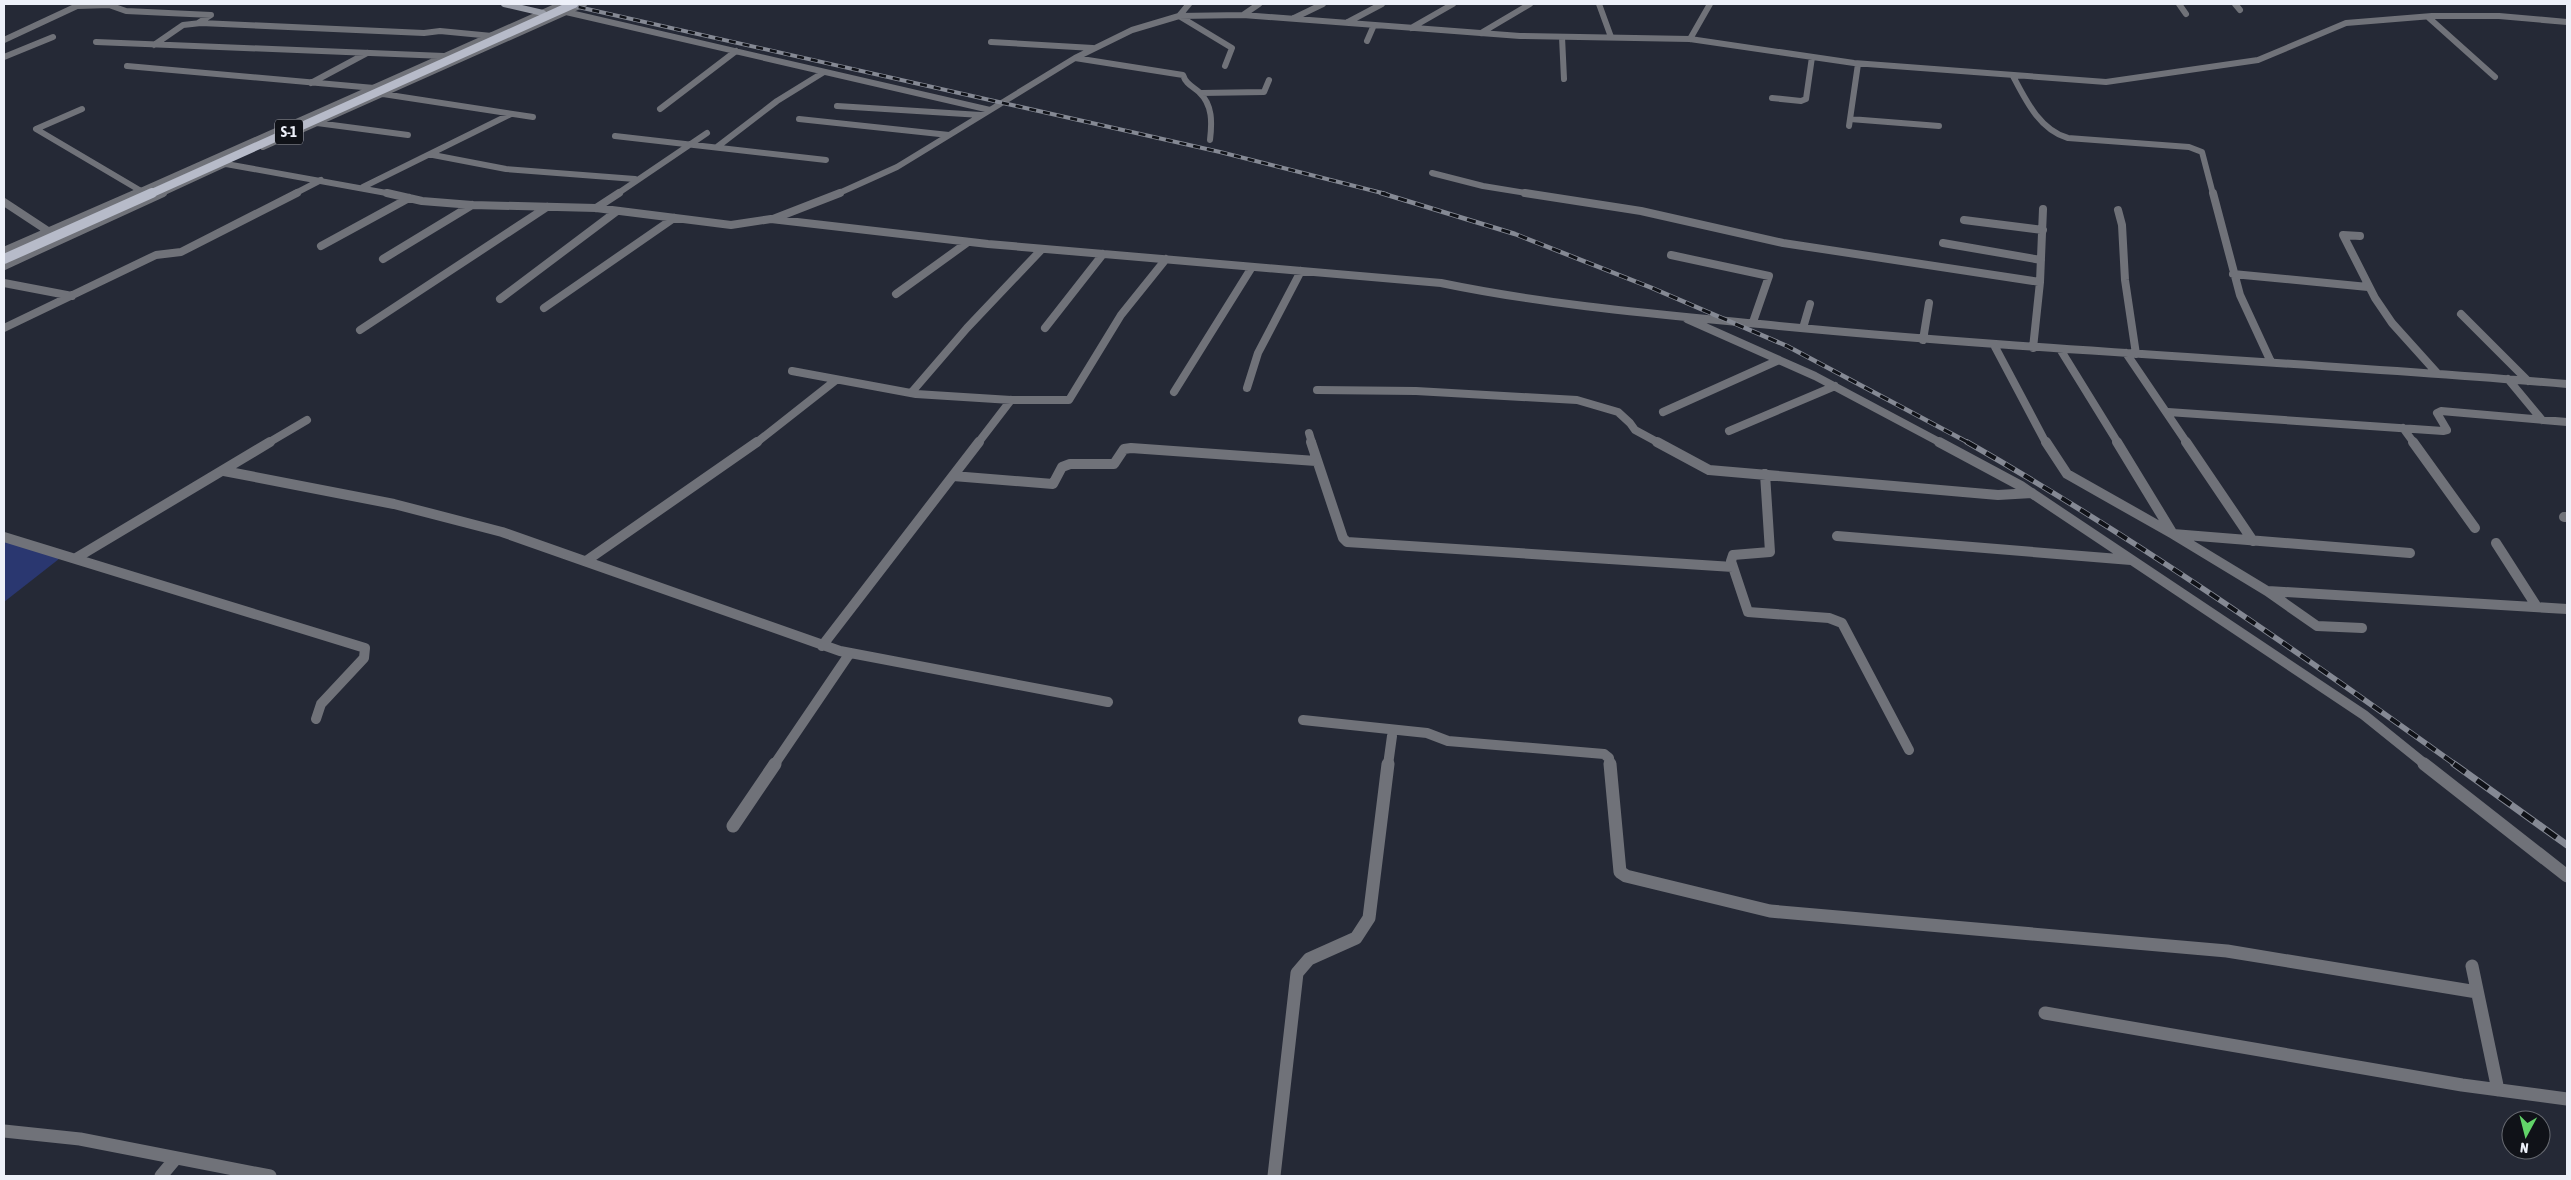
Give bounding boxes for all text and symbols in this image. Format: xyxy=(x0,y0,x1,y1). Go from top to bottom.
road number: S-1 xyxy=(275,120,303,144)
north arrow xyxy=(2501,1110,2551,1160)
text: N xyxy=(2519,1139,2529,1156)

